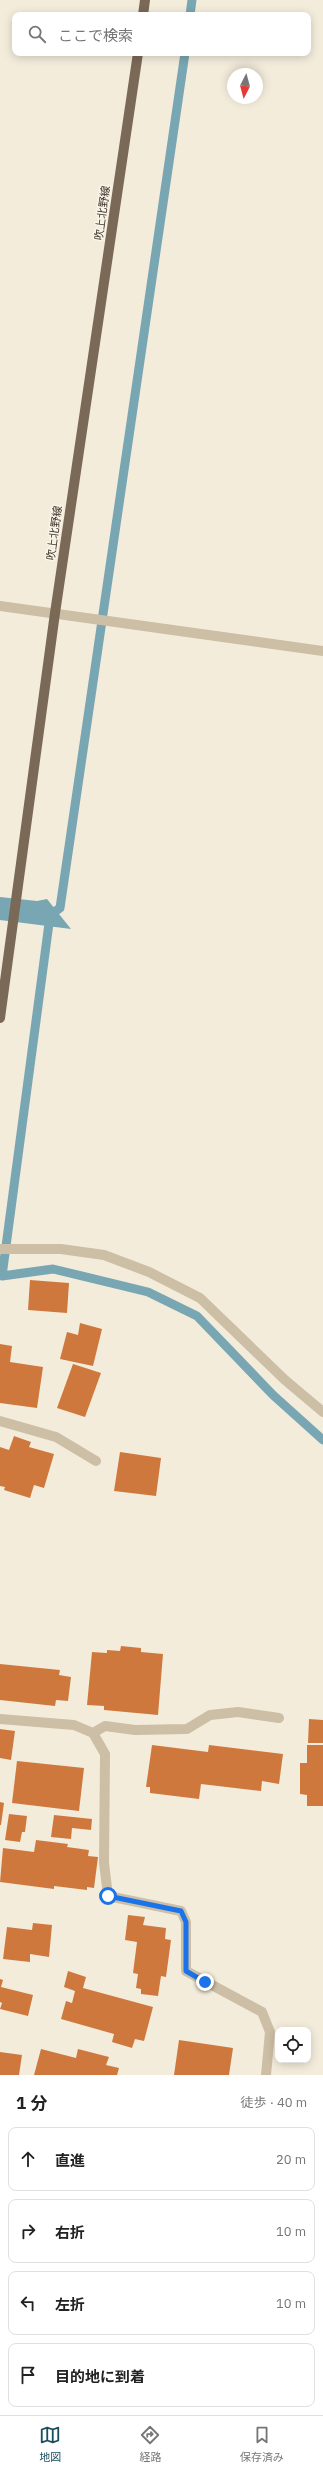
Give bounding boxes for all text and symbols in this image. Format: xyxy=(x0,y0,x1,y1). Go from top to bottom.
search box xyxy=(12,12,311,56)
icon: search xyxy=(26,23,48,45)
text: ここで検索 xyxy=(58,26,133,45)
north arrow xyxy=(227,68,263,104)
street label: 吹上北野線 xyxy=(91,185,113,241)
street label: 吹上北野線 xyxy=(43,505,65,561)
route start xyxy=(99,1887,117,1905)
route end xyxy=(196,1973,214,1991)
map controls xyxy=(275,2027,311,2063)
button: locate xyxy=(275,2027,311,2063)
text: 1 分 xyxy=(16,2092,47,2114)
text: 徒歩 · 40 m xyxy=(241,2094,307,2111)
icon: ahead xyxy=(17,2148,39,2170)
text: 直進 xyxy=(55,2151,85,2170)
text: 20 m xyxy=(276,2151,306,2168)
icon: right xyxy=(17,2220,39,2242)
text: 右折 xyxy=(55,2223,85,2242)
text: 10 m xyxy=(276,2223,306,2240)
icon: left xyxy=(17,2292,39,2314)
text: 左折 xyxy=(55,2295,85,2314)
text: 10 m xyxy=(276,2295,306,2312)
icon: arrive xyxy=(17,2364,39,2386)
text: 目的地に到着 xyxy=(55,2367,145,2386)
tab: 地図 xyxy=(39,2424,61,2464)
tab: 経路 xyxy=(139,2424,161,2464)
tab: 保存済み xyxy=(240,2424,284,2464)

